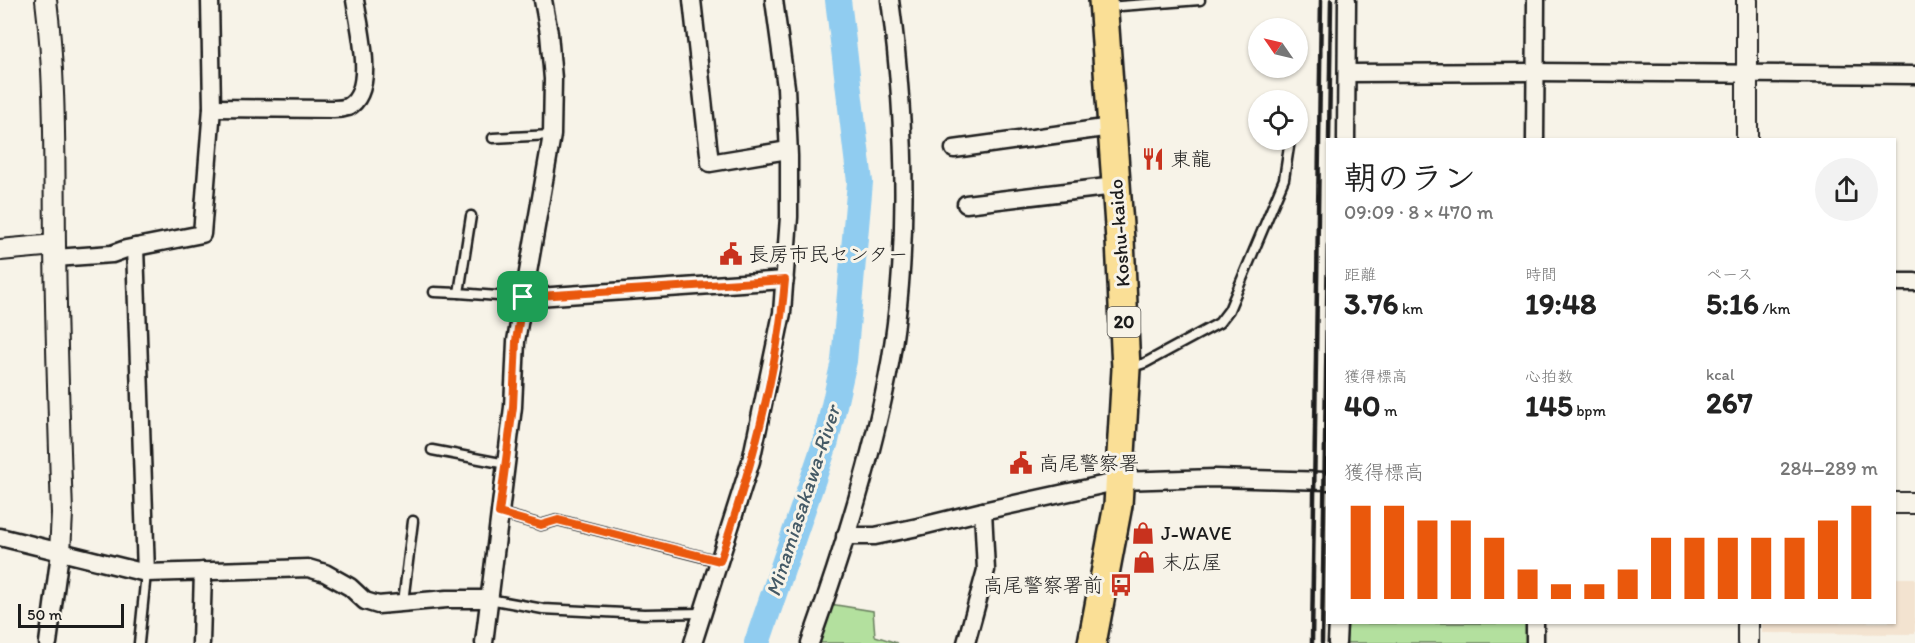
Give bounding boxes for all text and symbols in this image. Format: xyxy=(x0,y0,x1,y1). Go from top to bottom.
north arrow xyxy=(1248,18,1308,78)
map controls xyxy=(1248,18,1308,150)
button: locate xyxy=(1248,90,1308,150)
restaurant icon: 東龍 xyxy=(1140,146,1166,172)
place label: 東龍 xyxy=(1171,147,1211,171)
text: 朝のラン xyxy=(1344,158,1476,197)
button: share xyxy=(1815,158,1878,221)
street label: Koshu-kaido xyxy=(1103,178,1135,288)
text: 09:09 · 8 × 470 m xyxy=(1344,200,1494,224)
public building icon: 長房市民センター xyxy=(718,241,744,267)
place label: 長房市民センター xyxy=(749,242,908,266)
text: 距離 xyxy=(1344,265,1376,284)
text: 時間 xyxy=(1525,265,1557,284)
text: ペース xyxy=(1706,265,1753,284)
pin xyxy=(497,271,548,322)
icon: arrive xyxy=(506,280,539,313)
text: 3.76 xyxy=(1344,285,1398,322)
text: 19:48 xyxy=(1525,285,1596,322)
text: 5:16 xyxy=(1706,285,1759,322)
text: km xyxy=(1398,299,1423,318)
text: /km xyxy=(1759,299,1790,318)
road number: 20 xyxy=(1108,307,1140,337)
text: kcal xyxy=(1706,365,1734,384)
text: 獲得標高 xyxy=(1344,367,1408,386)
text: 心拍数 xyxy=(1525,367,1573,386)
text: 267 xyxy=(1706,384,1753,421)
text: 40 xyxy=(1344,387,1381,424)
text: 145 xyxy=(1525,387,1573,424)
water label: Minamiasakawa-River xyxy=(760,400,846,599)
text: m xyxy=(1381,401,1398,420)
text: bpm xyxy=(1573,401,1606,420)
public building icon: 高尾警察署 xyxy=(1008,450,1034,476)
place label: 高尾警察署 xyxy=(1039,451,1139,475)
text: 284–289 m xyxy=(1780,456,1878,480)
text: 獲得標高 xyxy=(1344,460,1424,484)
shop icon: J-WAVE xyxy=(1130,520,1156,546)
place label: J-WAVE xyxy=(1161,521,1232,545)
shop icon: 末広屋 xyxy=(1131,549,1157,575)
place label: 末広屋 xyxy=(1162,550,1222,574)
bus stop icon: 高尾警察署前 xyxy=(1108,572,1134,598)
place label: 高尾警察署前 xyxy=(983,573,1103,597)
scale bar xyxy=(18,601,124,628)
text: 50 m xyxy=(27,605,62,624)

